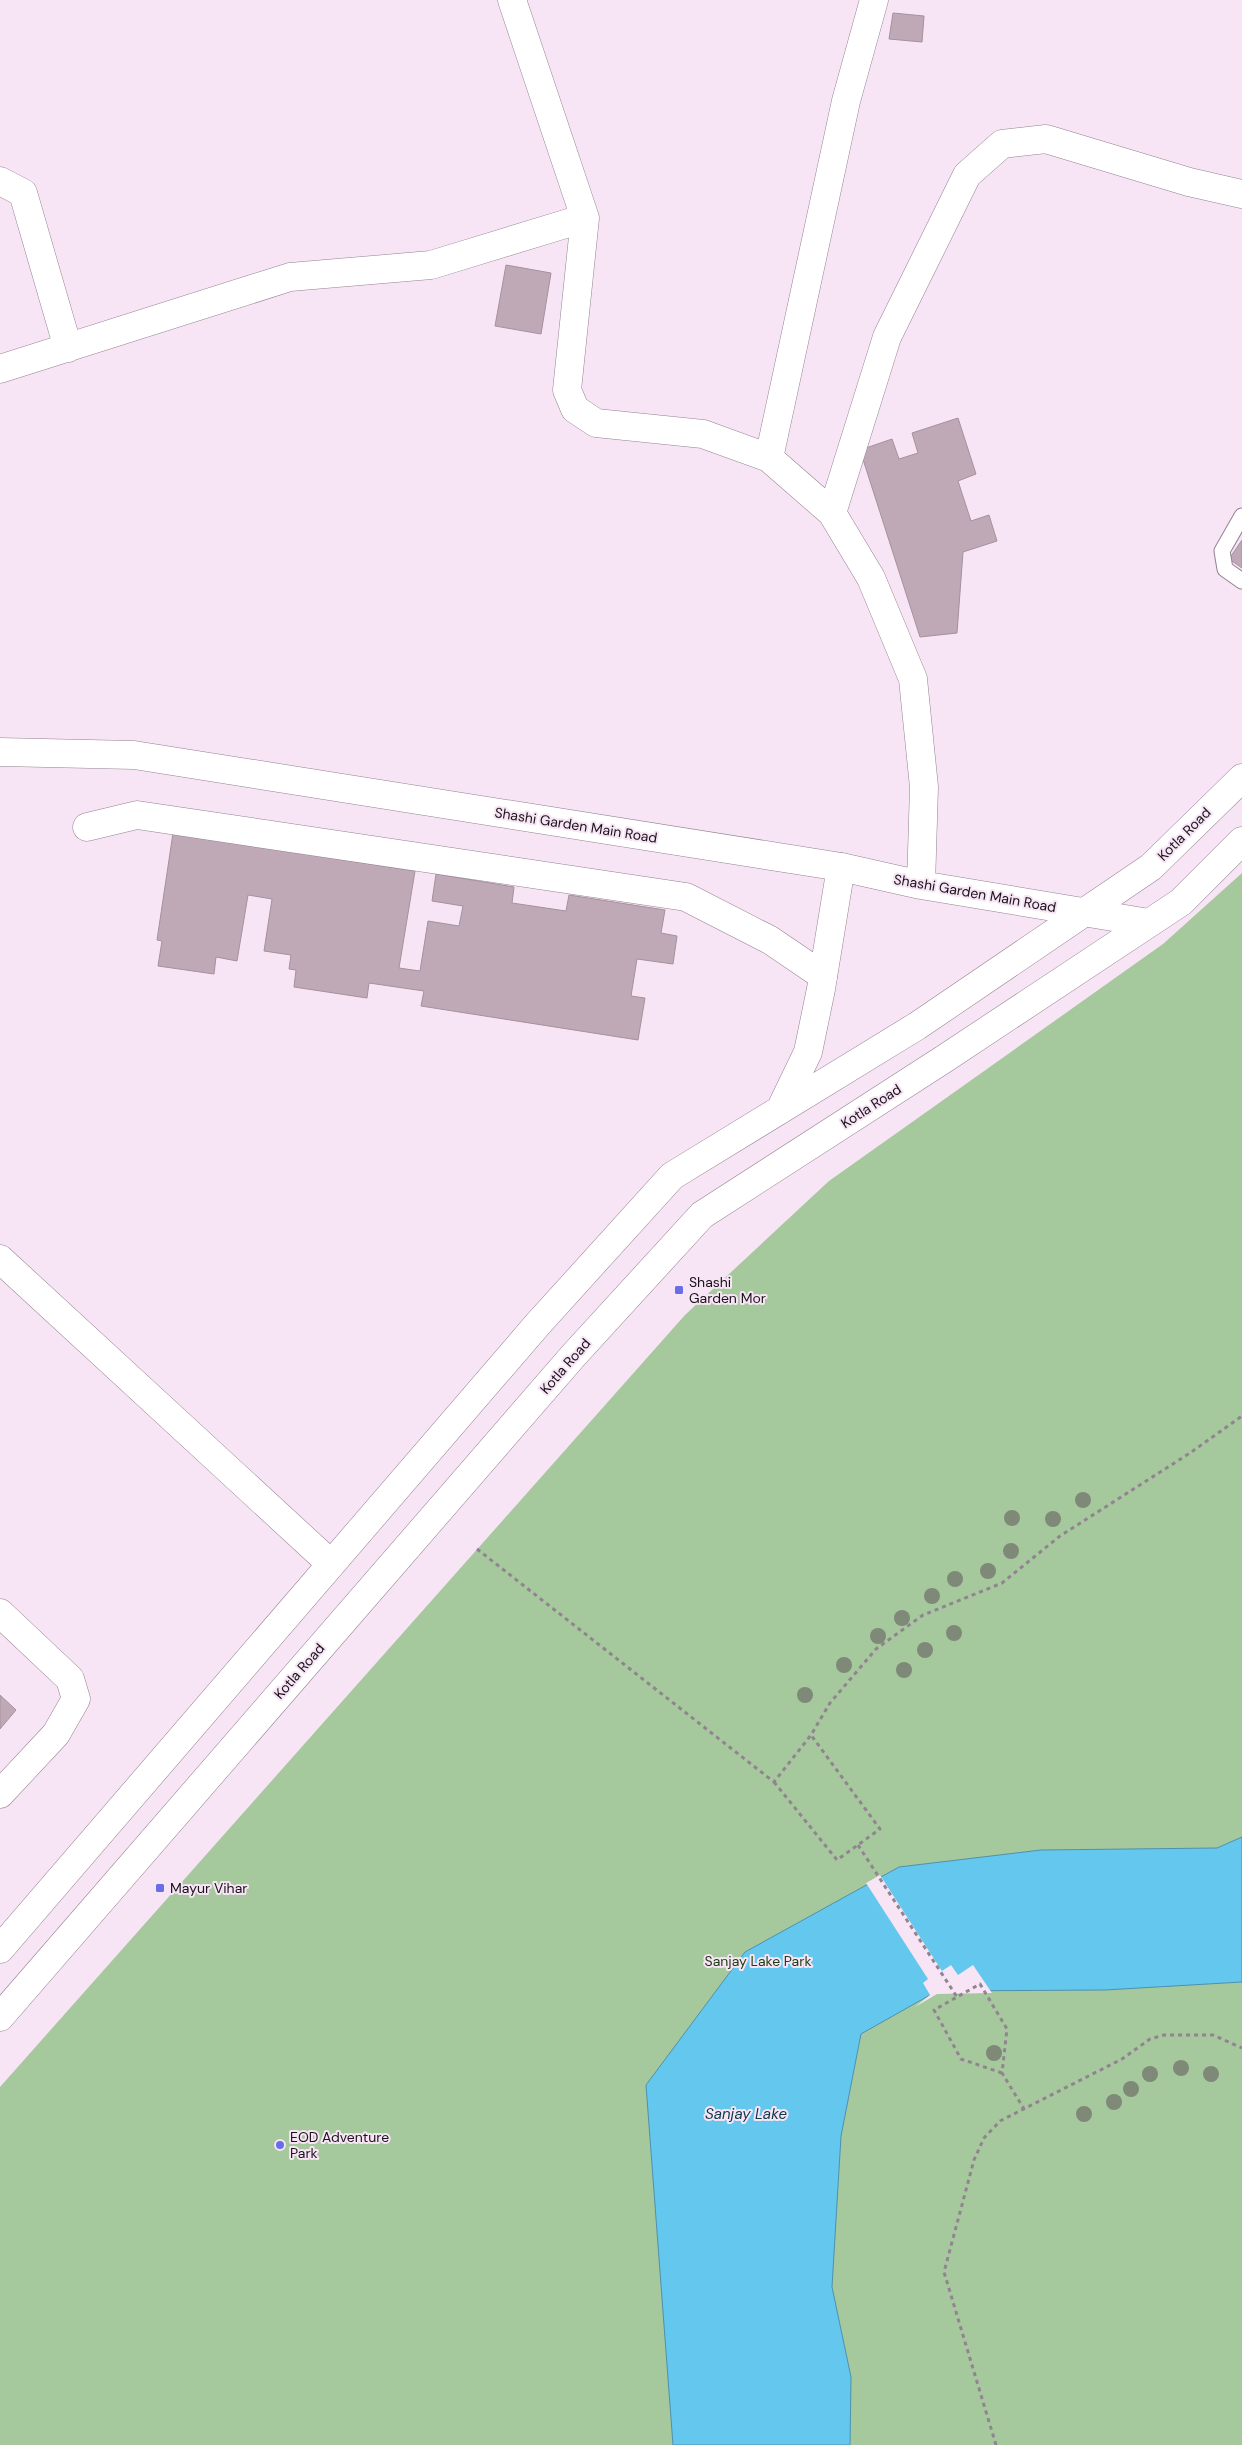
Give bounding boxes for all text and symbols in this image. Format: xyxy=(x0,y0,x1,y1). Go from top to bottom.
street label: Shashi Garden Main Road xyxy=(493,803,659,847)
street label: Kotla Road xyxy=(1153,803,1215,865)
street label: Shashi Garden Main Road xyxy=(892,870,1058,916)
street label: Kotla Road xyxy=(837,1080,905,1132)
place label: Shashi Garden Mor xyxy=(689,1273,766,1307)
marker: Shashi Garden Mor xyxy=(673,1284,685,1296)
street label: Kotla Road xyxy=(536,1334,594,1398)
street label: Kotla Road xyxy=(270,1639,328,1703)
place label: Mayur Vihar xyxy=(170,1879,247,1897)
marker: Mayur Vihar xyxy=(154,1882,166,1894)
park label: Sanjay Lake Park xyxy=(705,1952,811,1970)
water label: Sanjay Lake xyxy=(705,2104,787,2124)
place label: EOD Adventure Park xyxy=(290,2128,389,2162)
marker: EOD Adventure Park xyxy=(274,2139,286,2151)

